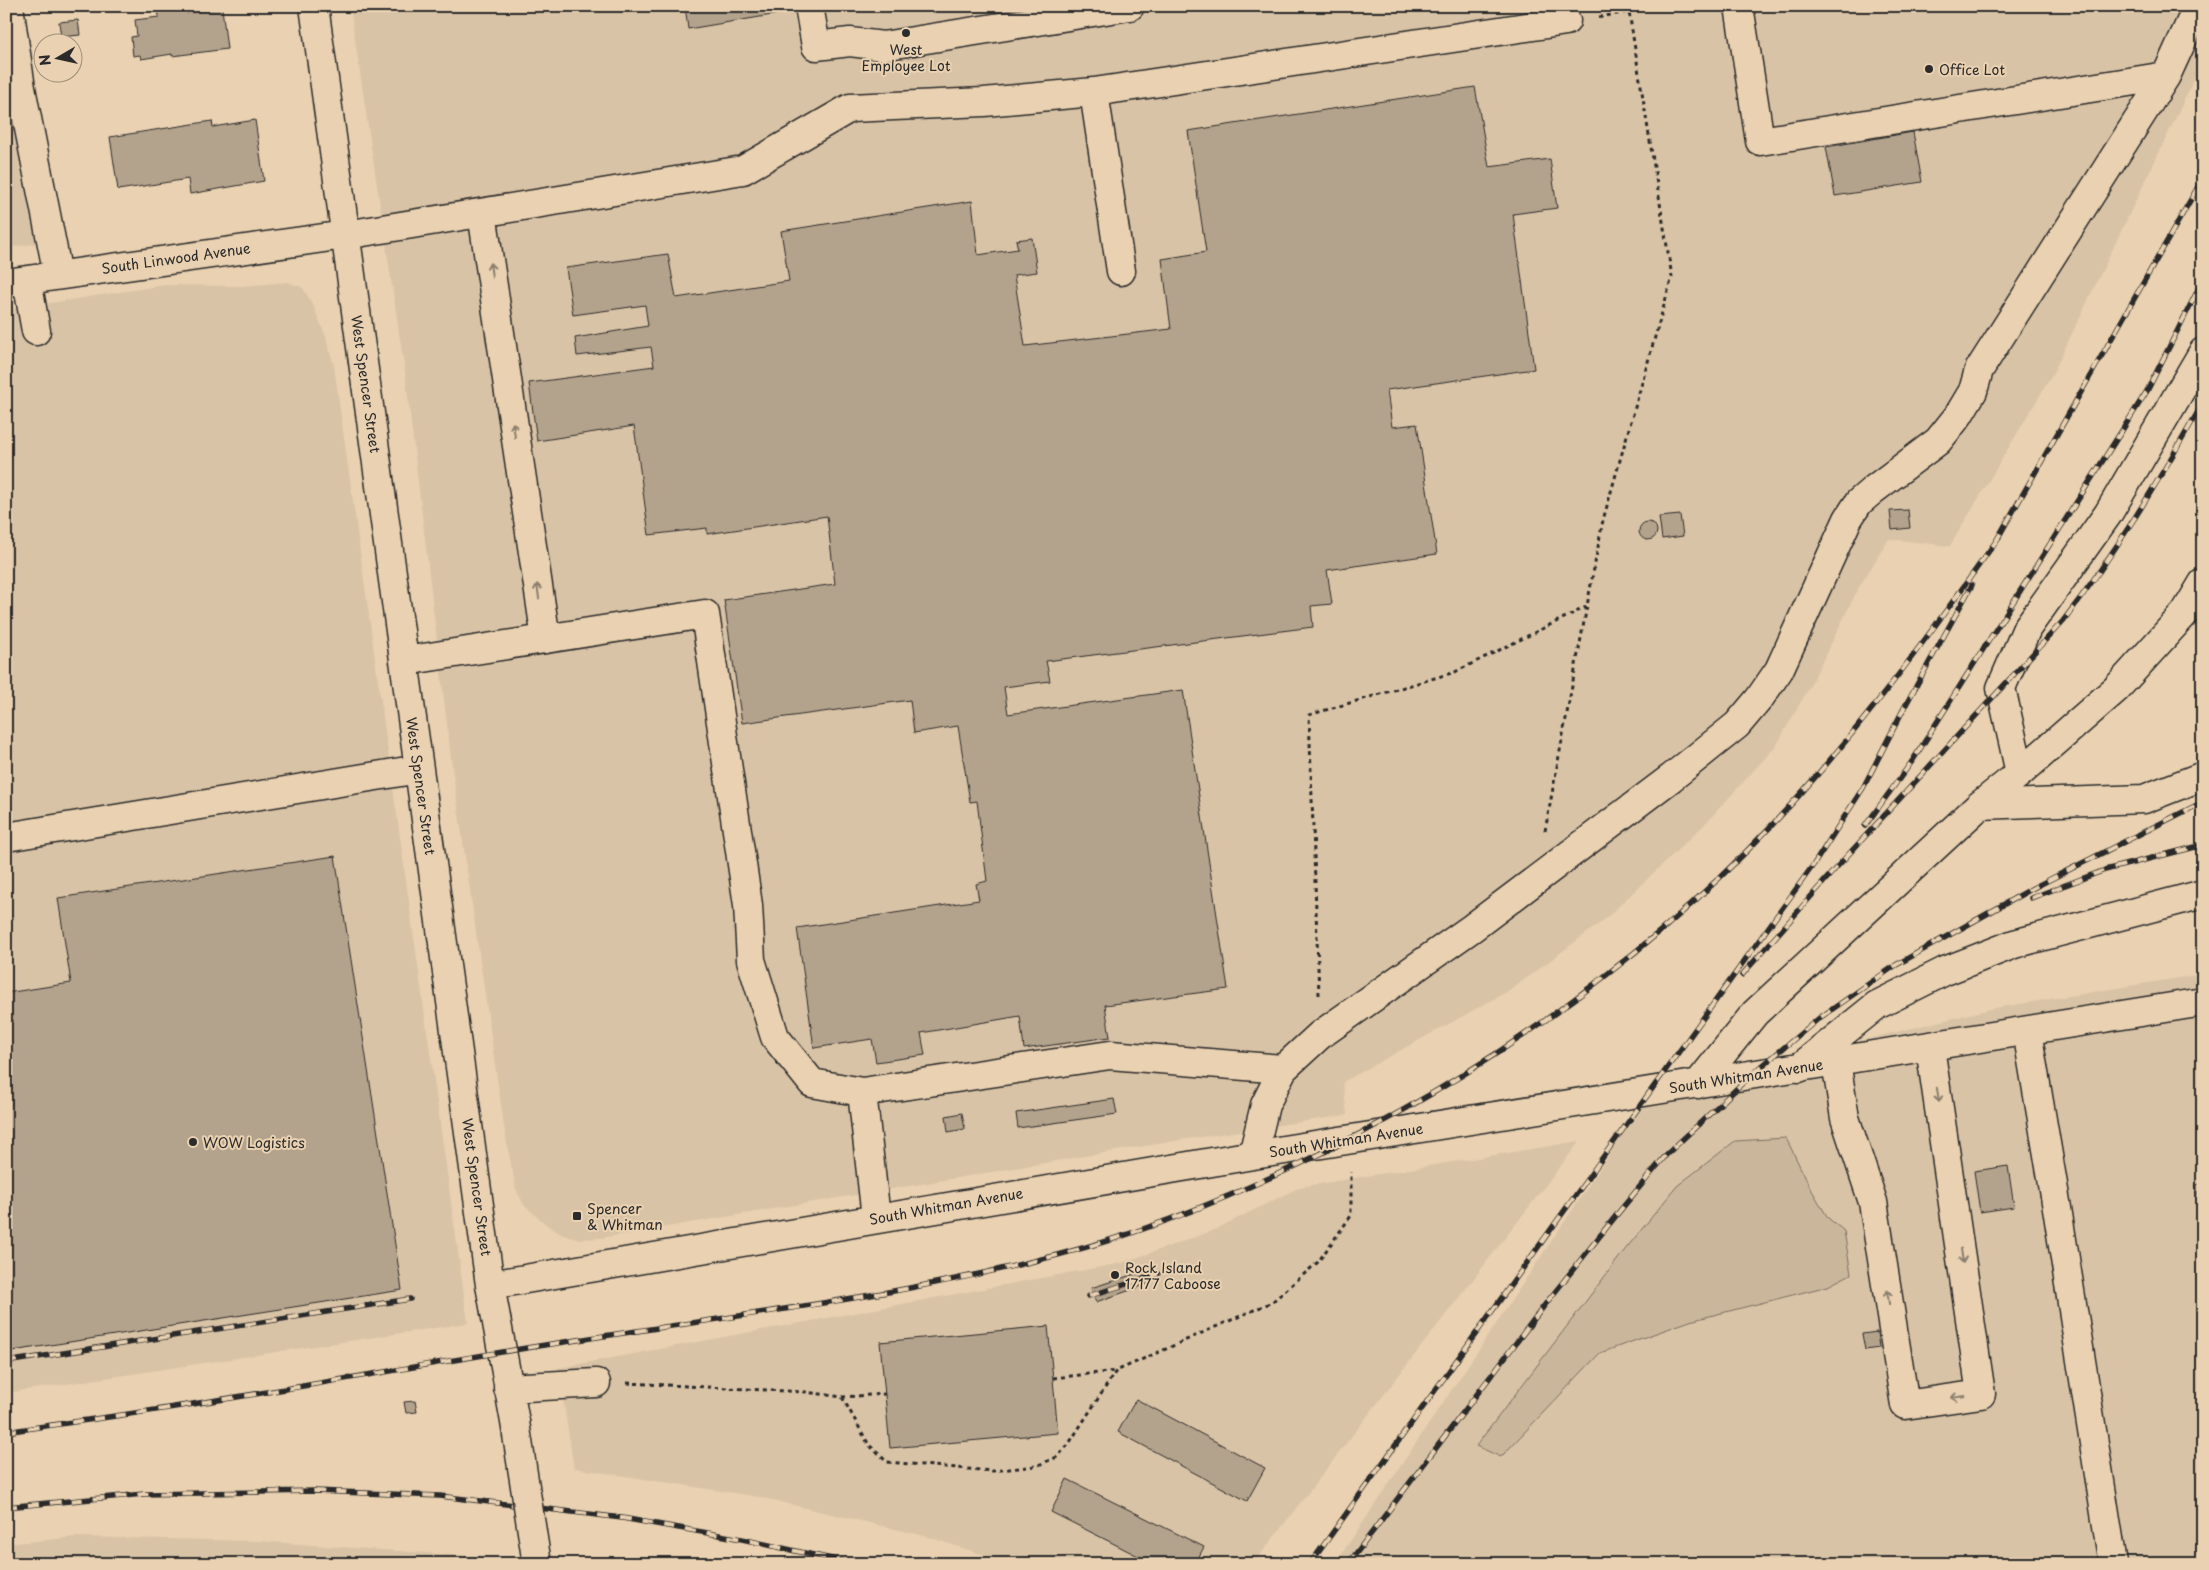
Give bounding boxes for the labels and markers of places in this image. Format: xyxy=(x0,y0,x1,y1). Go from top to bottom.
marker: West Employee Lot xyxy=(900,27,912,39)
place label: West Employee Lot xyxy=(861,39,951,76)
place label: Office Lot xyxy=(1939,59,2005,80)
marker: Office Lot xyxy=(1923,63,1935,75)
place label: WOW Logistics xyxy=(203,1132,305,1153)
marker: WOW Logistics xyxy=(187,1136,199,1148)
place label: Spencer & Whitman xyxy=(587,1198,663,1235)
marker: Spencer & Whitman xyxy=(571,1210,583,1222)
place label: Rock Island 17177 Caboose xyxy=(1125,1257,1221,1294)
marker: Rock Island 17177 Caboose xyxy=(1109,1269,1121,1281)

